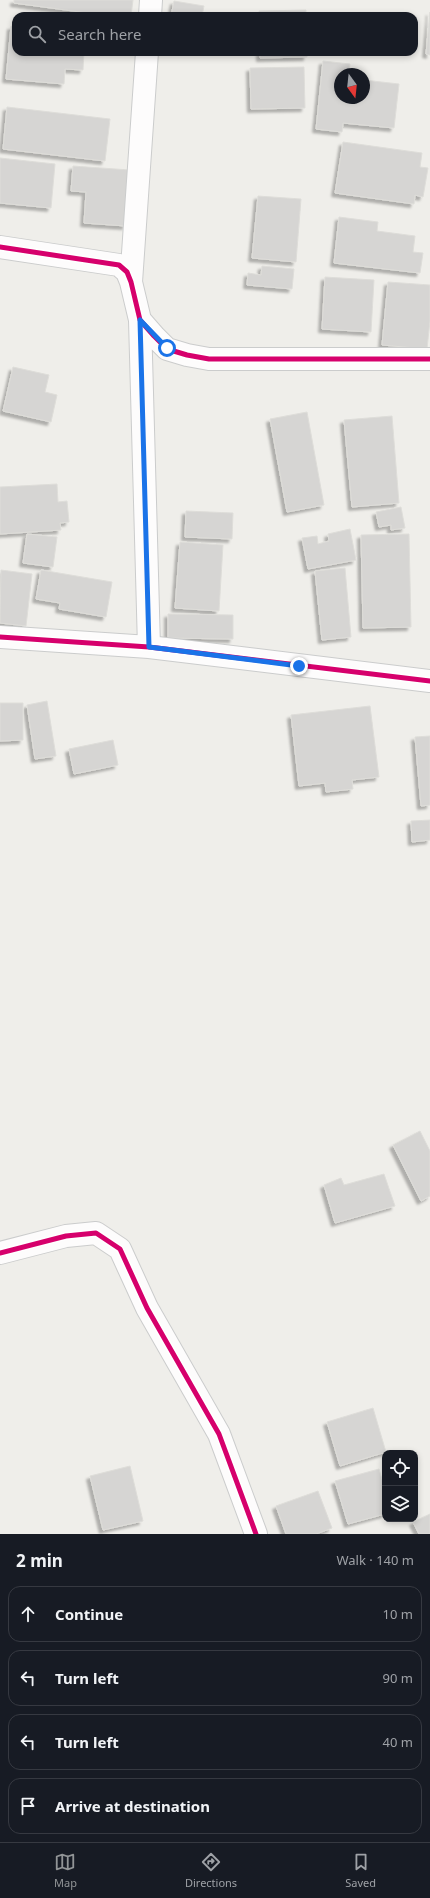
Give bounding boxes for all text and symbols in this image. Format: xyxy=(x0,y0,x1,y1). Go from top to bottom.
search box xyxy=(12,12,418,56)
icon: search xyxy=(26,23,48,45)
text: Search here xyxy=(58,24,141,44)
north arrow xyxy=(334,68,370,104)
route start xyxy=(158,339,176,357)
route end xyxy=(290,657,308,675)
map controls xyxy=(382,1450,418,1522)
button: locate xyxy=(382,1450,418,1486)
button: layers xyxy=(382,1486,418,1522)
text: 2 min xyxy=(16,1549,63,1572)
text: Walk · 140 m xyxy=(336,1551,414,1569)
icon: ahead xyxy=(17,1603,39,1625)
text: Continue xyxy=(55,1604,123,1624)
text: 10 m xyxy=(383,1605,413,1623)
icon: left xyxy=(17,1667,39,1689)
text: Turn left xyxy=(55,1668,119,1688)
text: 90 m xyxy=(383,1669,413,1687)
icon: left xyxy=(17,1731,39,1753)
text: Turn left xyxy=(55,1732,119,1752)
text: 40 m xyxy=(383,1733,413,1751)
icon: arrive xyxy=(17,1795,39,1817)
text: Arrive at destination xyxy=(55,1796,210,1816)
tab: Map xyxy=(54,1851,77,1890)
tab: Directions xyxy=(185,1851,237,1890)
tab: Saved xyxy=(345,1851,376,1890)

